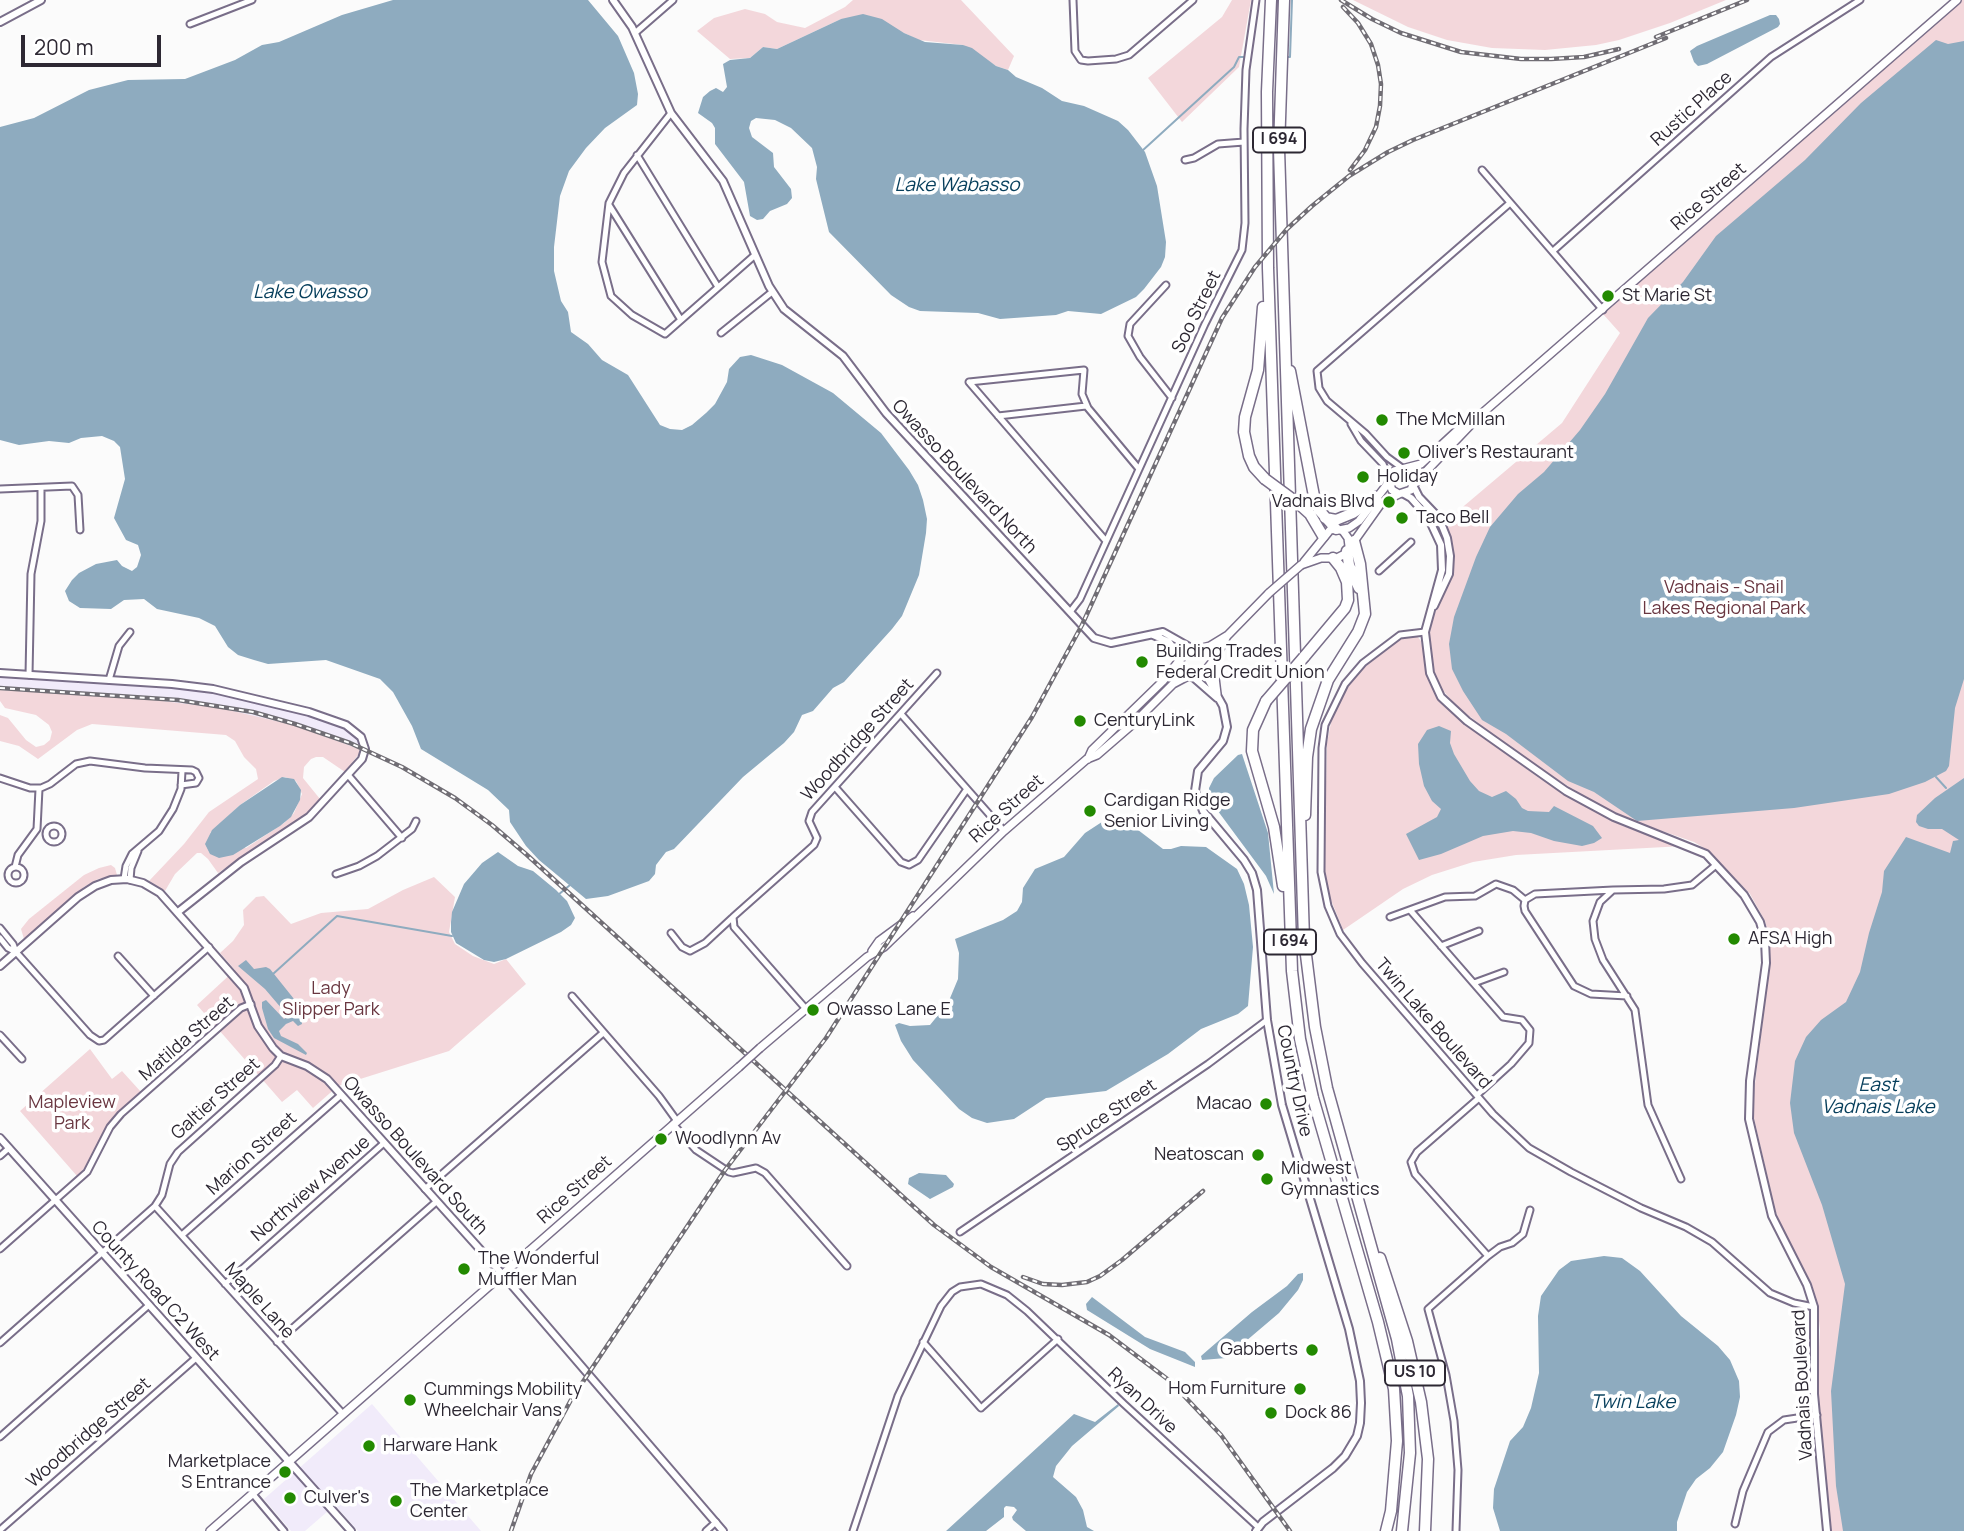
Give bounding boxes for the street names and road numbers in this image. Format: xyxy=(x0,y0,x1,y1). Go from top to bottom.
street label: Rustic Place xyxy=(1647,67,1737,151)
road number: I 694 xyxy=(1253,128,1305,152)
street label: Rice Street xyxy=(1667,159,1751,235)
street label: Soo Street xyxy=(1168,267,1226,357)
street label: Owasso Boulevard North xyxy=(887,396,1041,558)
street label: Woodbridge Street xyxy=(797,674,919,806)
street label: Rice Street xyxy=(966,770,1048,848)
road number: I 694 xyxy=(1264,930,1316,954)
street label: Twin Lake Boulevard xyxy=(1370,954,1496,1094)
street label: Matilda Street xyxy=(135,992,239,1086)
street label: Country Drive xyxy=(1272,1023,1316,1139)
street label: Galtier Street xyxy=(167,1054,265,1144)
street label: Owasso Boulevard South xyxy=(338,1072,492,1240)
street label: Spruce Street xyxy=(1053,1075,1161,1157)
street label: Marion Street xyxy=(203,1108,301,1200)
street label: Northview Avenue xyxy=(247,1132,375,1246)
street label: Rice Street xyxy=(534,1151,616,1229)
street label: County Road C2 West xyxy=(86,1217,224,1365)
street label: Maple Lane xyxy=(219,1259,299,1343)
street label: Vadnais Boulevard xyxy=(1788,1309,1818,1461)
road number: US 10 xyxy=(1385,1360,1445,1386)
street label: Ryan Drive xyxy=(1103,1363,1181,1439)
street label: Woodbridge Street xyxy=(23,1373,155,1493)

